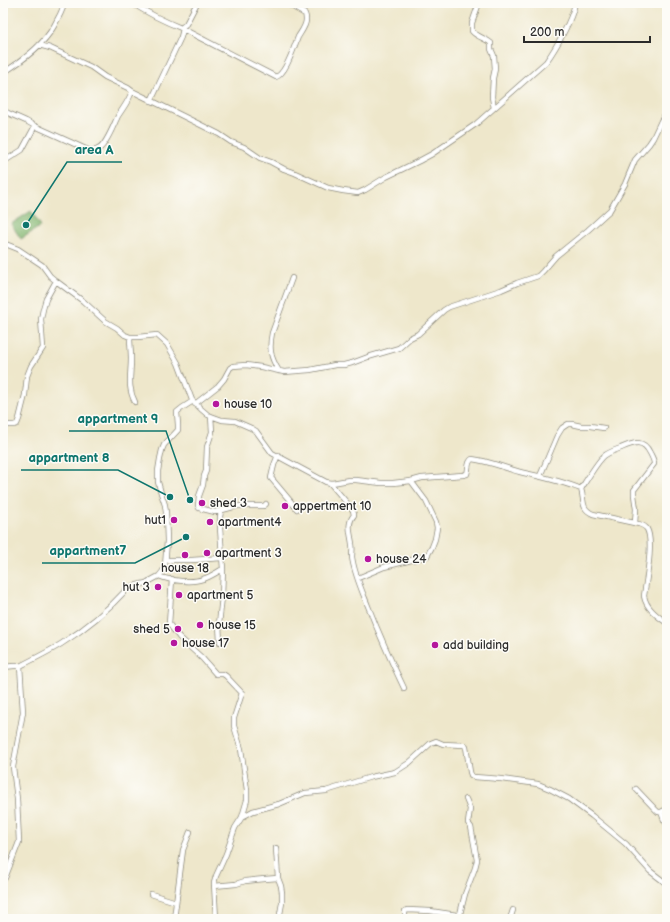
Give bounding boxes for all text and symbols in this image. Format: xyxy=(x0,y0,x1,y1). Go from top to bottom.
scale bar xyxy=(524,18,650,44)
text: 200 m xyxy=(530,25,564,40)
callout: area A xyxy=(67,137,122,162)
text: area A xyxy=(75,142,113,158)
place label: house 10 xyxy=(224,397,272,412)
marker: house 10 xyxy=(211,399,221,409)
callout: appartment 9 xyxy=(69,406,166,431)
text: appartment 9 xyxy=(78,411,158,427)
callout: appartment 8 xyxy=(21,445,118,470)
text: appartment 8 xyxy=(28,450,110,466)
place label: shed 3 xyxy=(210,496,247,511)
marker: shed 3 xyxy=(197,498,207,508)
place label: appertment 10 xyxy=(293,499,371,514)
marker: appertment 10 xyxy=(280,501,290,511)
place label: hut1 xyxy=(144,513,166,528)
marker: hut1 xyxy=(169,515,179,525)
place label: apartment4 xyxy=(218,515,282,530)
marker: apartment4 xyxy=(205,517,215,527)
callout: appartment7 xyxy=(42,538,135,563)
text: appartment7 xyxy=(50,543,126,559)
place label: apartment 3 xyxy=(215,546,282,561)
marker: apartment 3 xyxy=(202,548,212,558)
marker: house 18 xyxy=(180,550,190,560)
place label: house 24 xyxy=(376,552,427,567)
marker: house 24 xyxy=(363,554,373,564)
place label: house 18 xyxy=(161,561,209,576)
place label: hut 3 xyxy=(122,580,150,595)
marker: hut 3 xyxy=(153,582,163,592)
place label: apartment 5 xyxy=(187,588,253,603)
marker: apartment 5 xyxy=(174,590,184,600)
place label: house 15 xyxy=(208,618,256,633)
marker: house 15 xyxy=(195,620,205,630)
place label: shed 5 xyxy=(133,622,170,637)
marker: shed 5 xyxy=(173,624,183,634)
place label: house 17 xyxy=(182,636,229,651)
marker: house 17 xyxy=(169,638,179,648)
place label: add building xyxy=(443,638,509,653)
marker: add building xyxy=(430,640,440,650)

